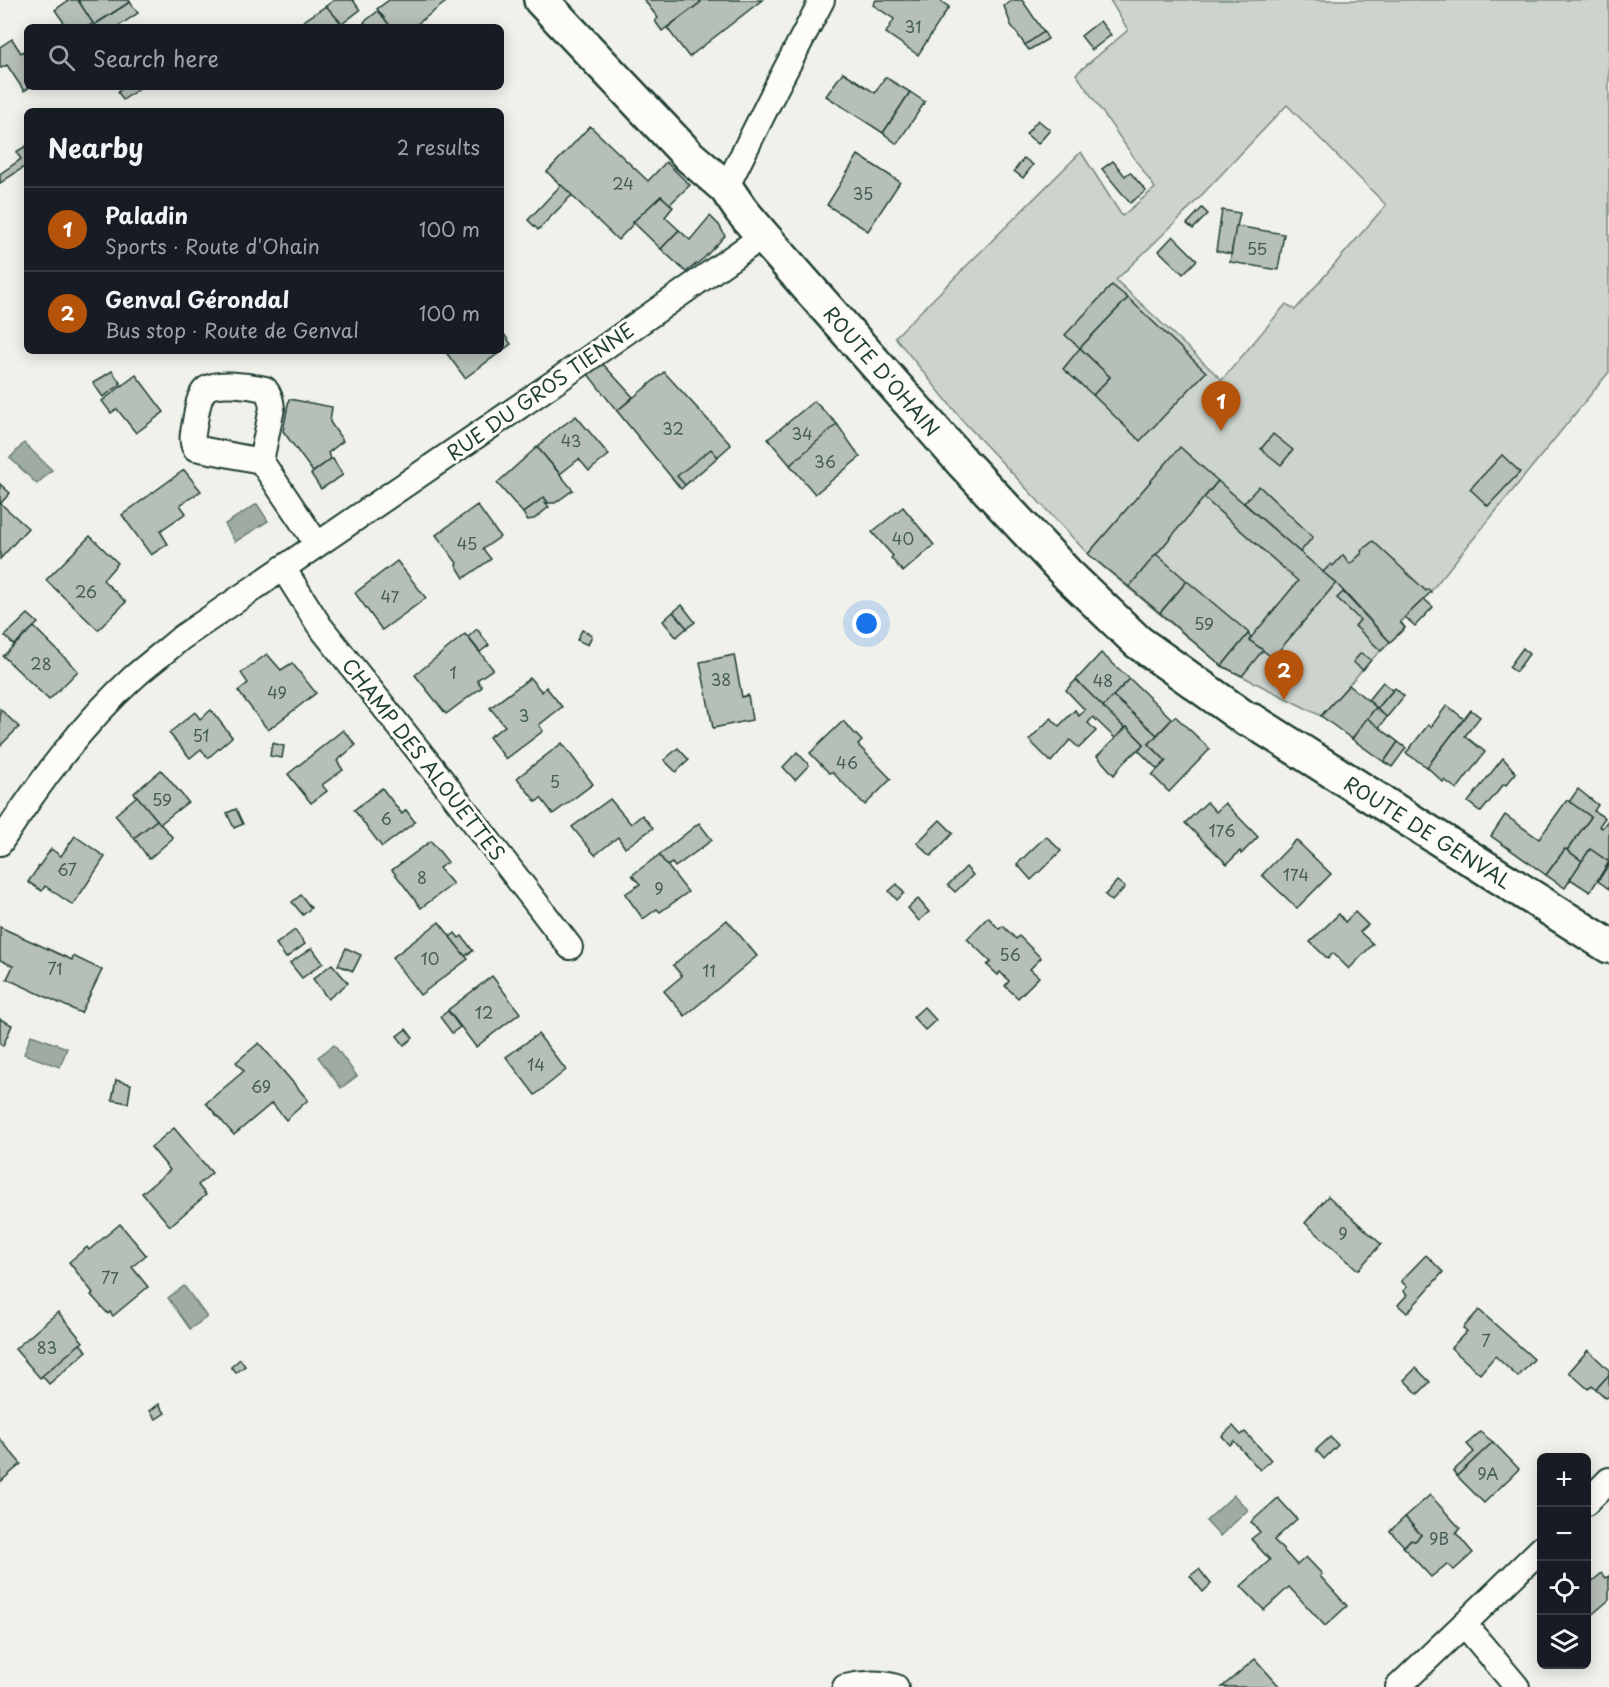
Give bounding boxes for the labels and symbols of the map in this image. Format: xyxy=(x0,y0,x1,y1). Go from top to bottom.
house number: 31 xyxy=(905,14,921,38)
house number: 24 xyxy=(612,171,634,195)
house number: 35 xyxy=(853,181,873,205)
house number: 55 xyxy=(1247,236,1267,260)
street label: ROUTE D'OHAIN xyxy=(817,299,947,443)
street label: RUE DU GROS TIENNE xyxy=(440,315,640,467)
pin: 1 xyxy=(1202,382,1240,431)
house number: 32 xyxy=(662,416,684,440)
house number: 34 xyxy=(791,421,813,445)
house number: 43 xyxy=(561,428,581,452)
house number: 36 xyxy=(814,449,836,473)
house number: 40 xyxy=(892,526,914,550)
house number: 45 xyxy=(457,531,477,555)
house number: 26 xyxy=(75,579,97,603)
house number: 47 xyxy=(381,584,400,608)
your location xyxy=(852,609,881,638)
house number: 59 xyxy=(1194,611,1214,635)
pin: 2 xyxy=(1264,650,1304,700)
house number: 28 xyxy=(30,651,52,675)
street label: CHAMP DES ALOUETTES xyxy=(335,651,513,867)
house number: 1 xyxy=(449,660,457,684)
house number: 38 xyxy=(711,667,731,691)
house number: 48 xyxy=(1093,668,1113,692)
house number: 49 xyxy=(267,680,287,704)
house number: 3 xyxy=(519,703,529,727)
house number: 51 xyxy=(192,723,210,747)
house number: 46 xyxy=(836,750,858,774)
street label: ROUTE DE GENVAL xyxy=(1338,768,1518,896)
house number: 5 xyxy=(550,769,560,793)
house number: 59 xyxy=(152,787,172,811)
house number: 6 xyxy=(380,806,392,830)
house number: 176 xyxy=(1209,818,1235,842)
house number: 67 xyxy=(57,857,77,881)
house number: 174 xyxy=(1283,862,1309,886)
house number: 8 xyxy=(417,865,427,889)
house number: 9 xyxy=(654,876,664,900)
house number: 56 xyxy=(999,942,1021,966)
house number: 10 xyxy=(421,946,439,970)
house number: 71 xyxy=(48,956,63,980)
house number: 11 xyxy=(702,958,716,982)
house number: 12 xyxy=(475,1000,493,1024)
house number: 14 xyxy=(527,1052,545,1076)
house number: 69 xyxy=(251,1074,271,1098)
house number: 9 xyxy=(1338,1221,1348,1245)
house number: 77 xyxy=(101,1265,119,1289)
house number: 7 xyxy=(1481,1328,1491,1352)
house number: 83 xyxy=(37,1335,57,1359)
house number: 9A xyxy=(1477,1461,1499,1485)
house number: 9B xyxy=(1429,1526,1449,1550)

